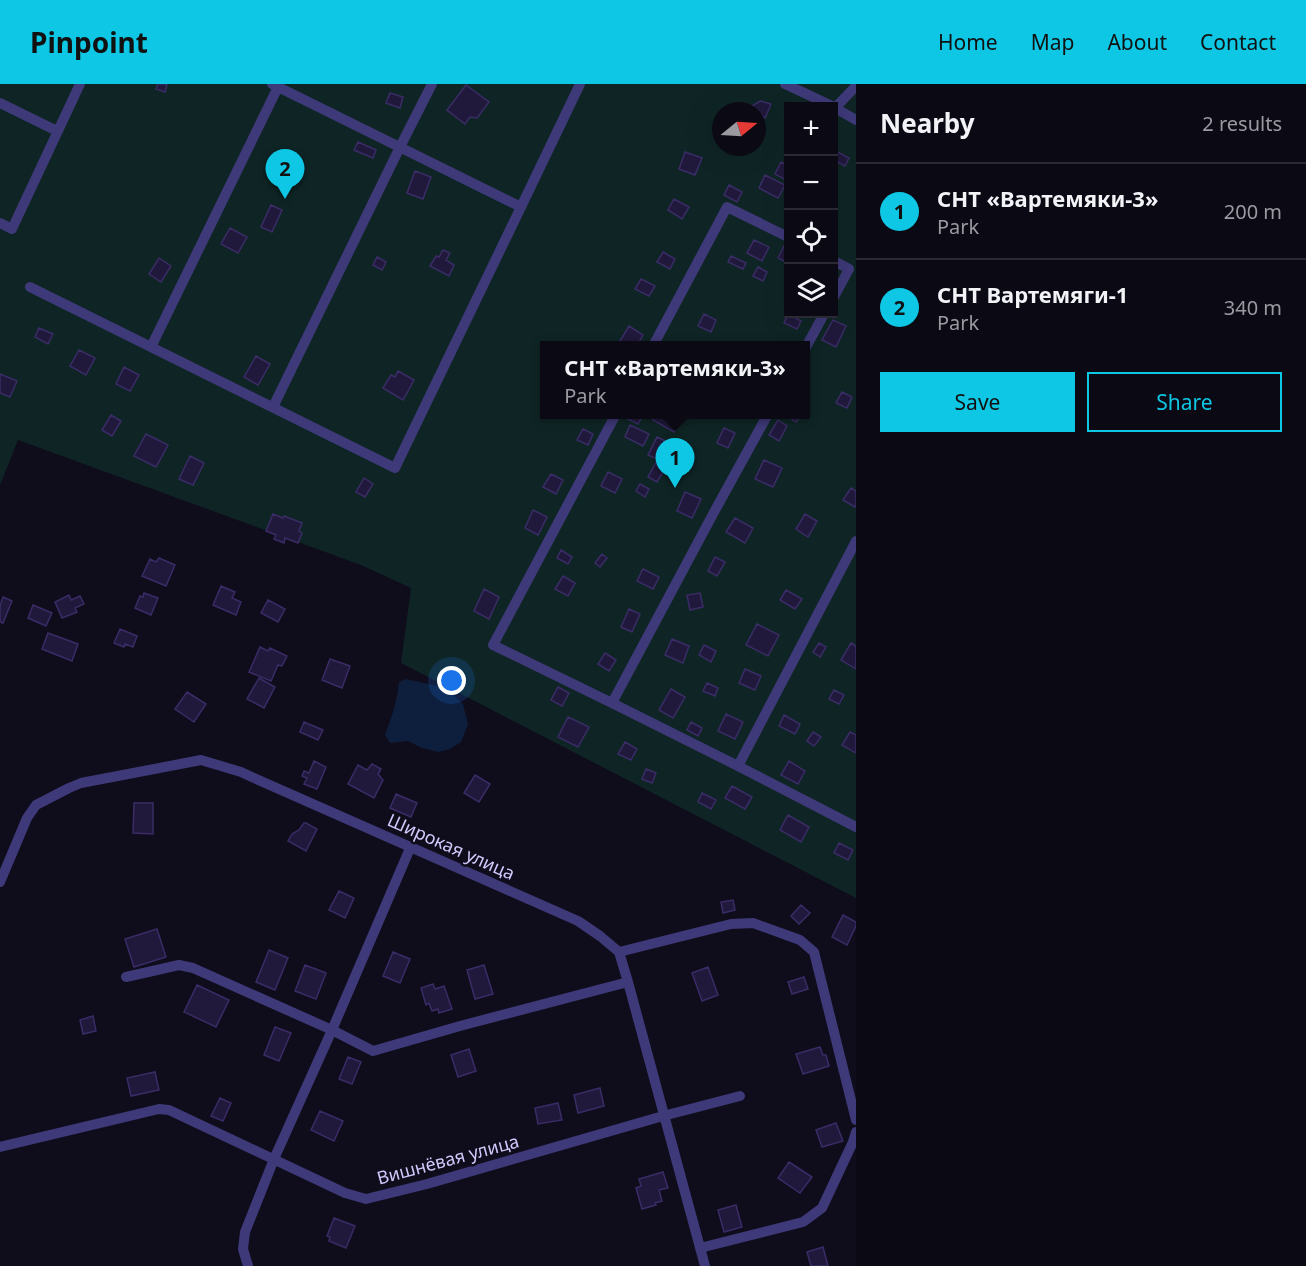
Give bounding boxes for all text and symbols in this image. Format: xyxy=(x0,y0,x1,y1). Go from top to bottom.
text: Pinpoint xyxy=(30,23,148,61)
text: Home xyxy=(938,28,998,56)
text: Map xyxy=(1031,28,1074,56)
text: About xyxy=(1107,28,1167,56)
text: Contact xyxy=(1200,28,1276,56)
north arrow xyxy=(712,102,766,156)
map controls xyxy=(784,102,838,318)
button: + xyxy=(784,102,838,156)
text: Nearby xyxy=(880,105,975,141)
text: 2 results xyxy=(1202,110,1282,137)
pin: 2 xyxy=(266,150,304,199)
button: − xyxy=(784,156,838,210)
text: СНТ «Вартемяки-3» xyxy=(937,183,1158,213)
text: 1 xyxy=(894,198,905,225)
text: 200 m xyxy=(1224,198,1282,225)
button: locate xyxy=(784,210,838,264)
text: Park xyxy=(937,213,979,240)
button: layers xyxy=(784,264,838,318)
text: СНТ Вартемяги-1 xyxy=(937,279,1128,309)
text: 2 xyxy=(894,294,905,321)
text: 340 m xyxy=(1224,294,1282,321)
text: Park xyxy=(937,309,979,336)
popup xyxy=(540,341,810,419)
text: СНТ «Вартемяки-3» xyxy=(564,352,786,382)
button: Save xyxy=(880,372,1075,432)
button: Share xyxy=(1087,372,1282,432)
text: Park xyxy=(564,382,607,409)
pin: 1 xyxy=(656,438,694,488)
your location xyxy=(437,666,466,695)
street label: Широкая улица xyxy=(384,807,519,885)
street label: Вишнёвая улица xyxy=(374,1129,521,1190)

